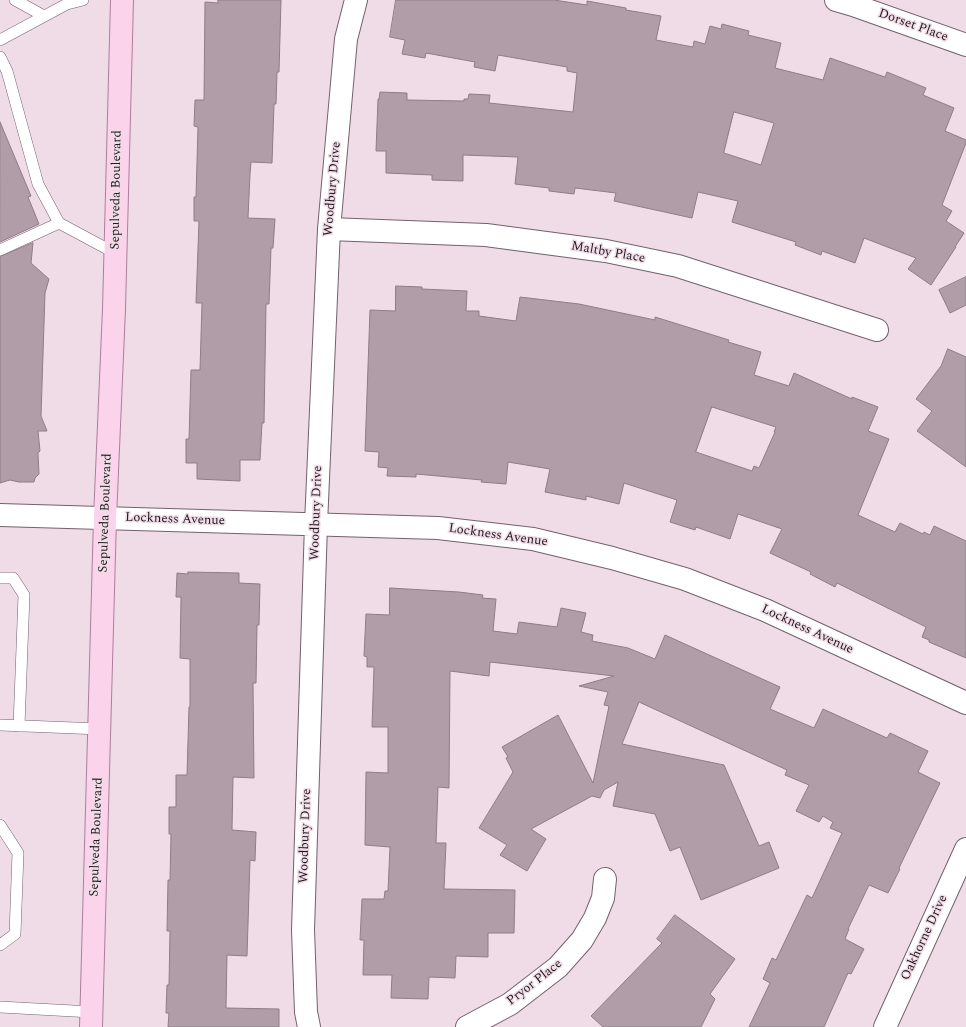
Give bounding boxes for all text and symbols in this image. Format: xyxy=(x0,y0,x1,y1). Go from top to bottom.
street label: Dorset Place xyxy=(876,6,950,46)
street label: Sepulveda Boulevard xyxy=(108,130,126,250)
street label: Woodbury Drive xyxy=(321,141,345,237)
street label: Maltby Place xyxy=(570,239,646,267)
street label: Sepulveda Boulevard xyxy=(96,453,116,573)
street label: Woodbury Drive xyxy=(308,465,326,561)
street label: Lockness Avenue xyxy=(125,510,225,530)
street label: Lockness Avenue xyxy=(447,521,549,551)
street label: Lockness Avenue xyxy=(758,602,856,658)
street label: Sepulveda Boulevard xyxy=(87,777,107,897)
street label: Woodbury Drive xyxy=(297,788,315,884)
street label: Oakhorne Drive xyxy=(898,893,952,983)
street label: Pryor Place xyxy=(504,957,566,1009)

